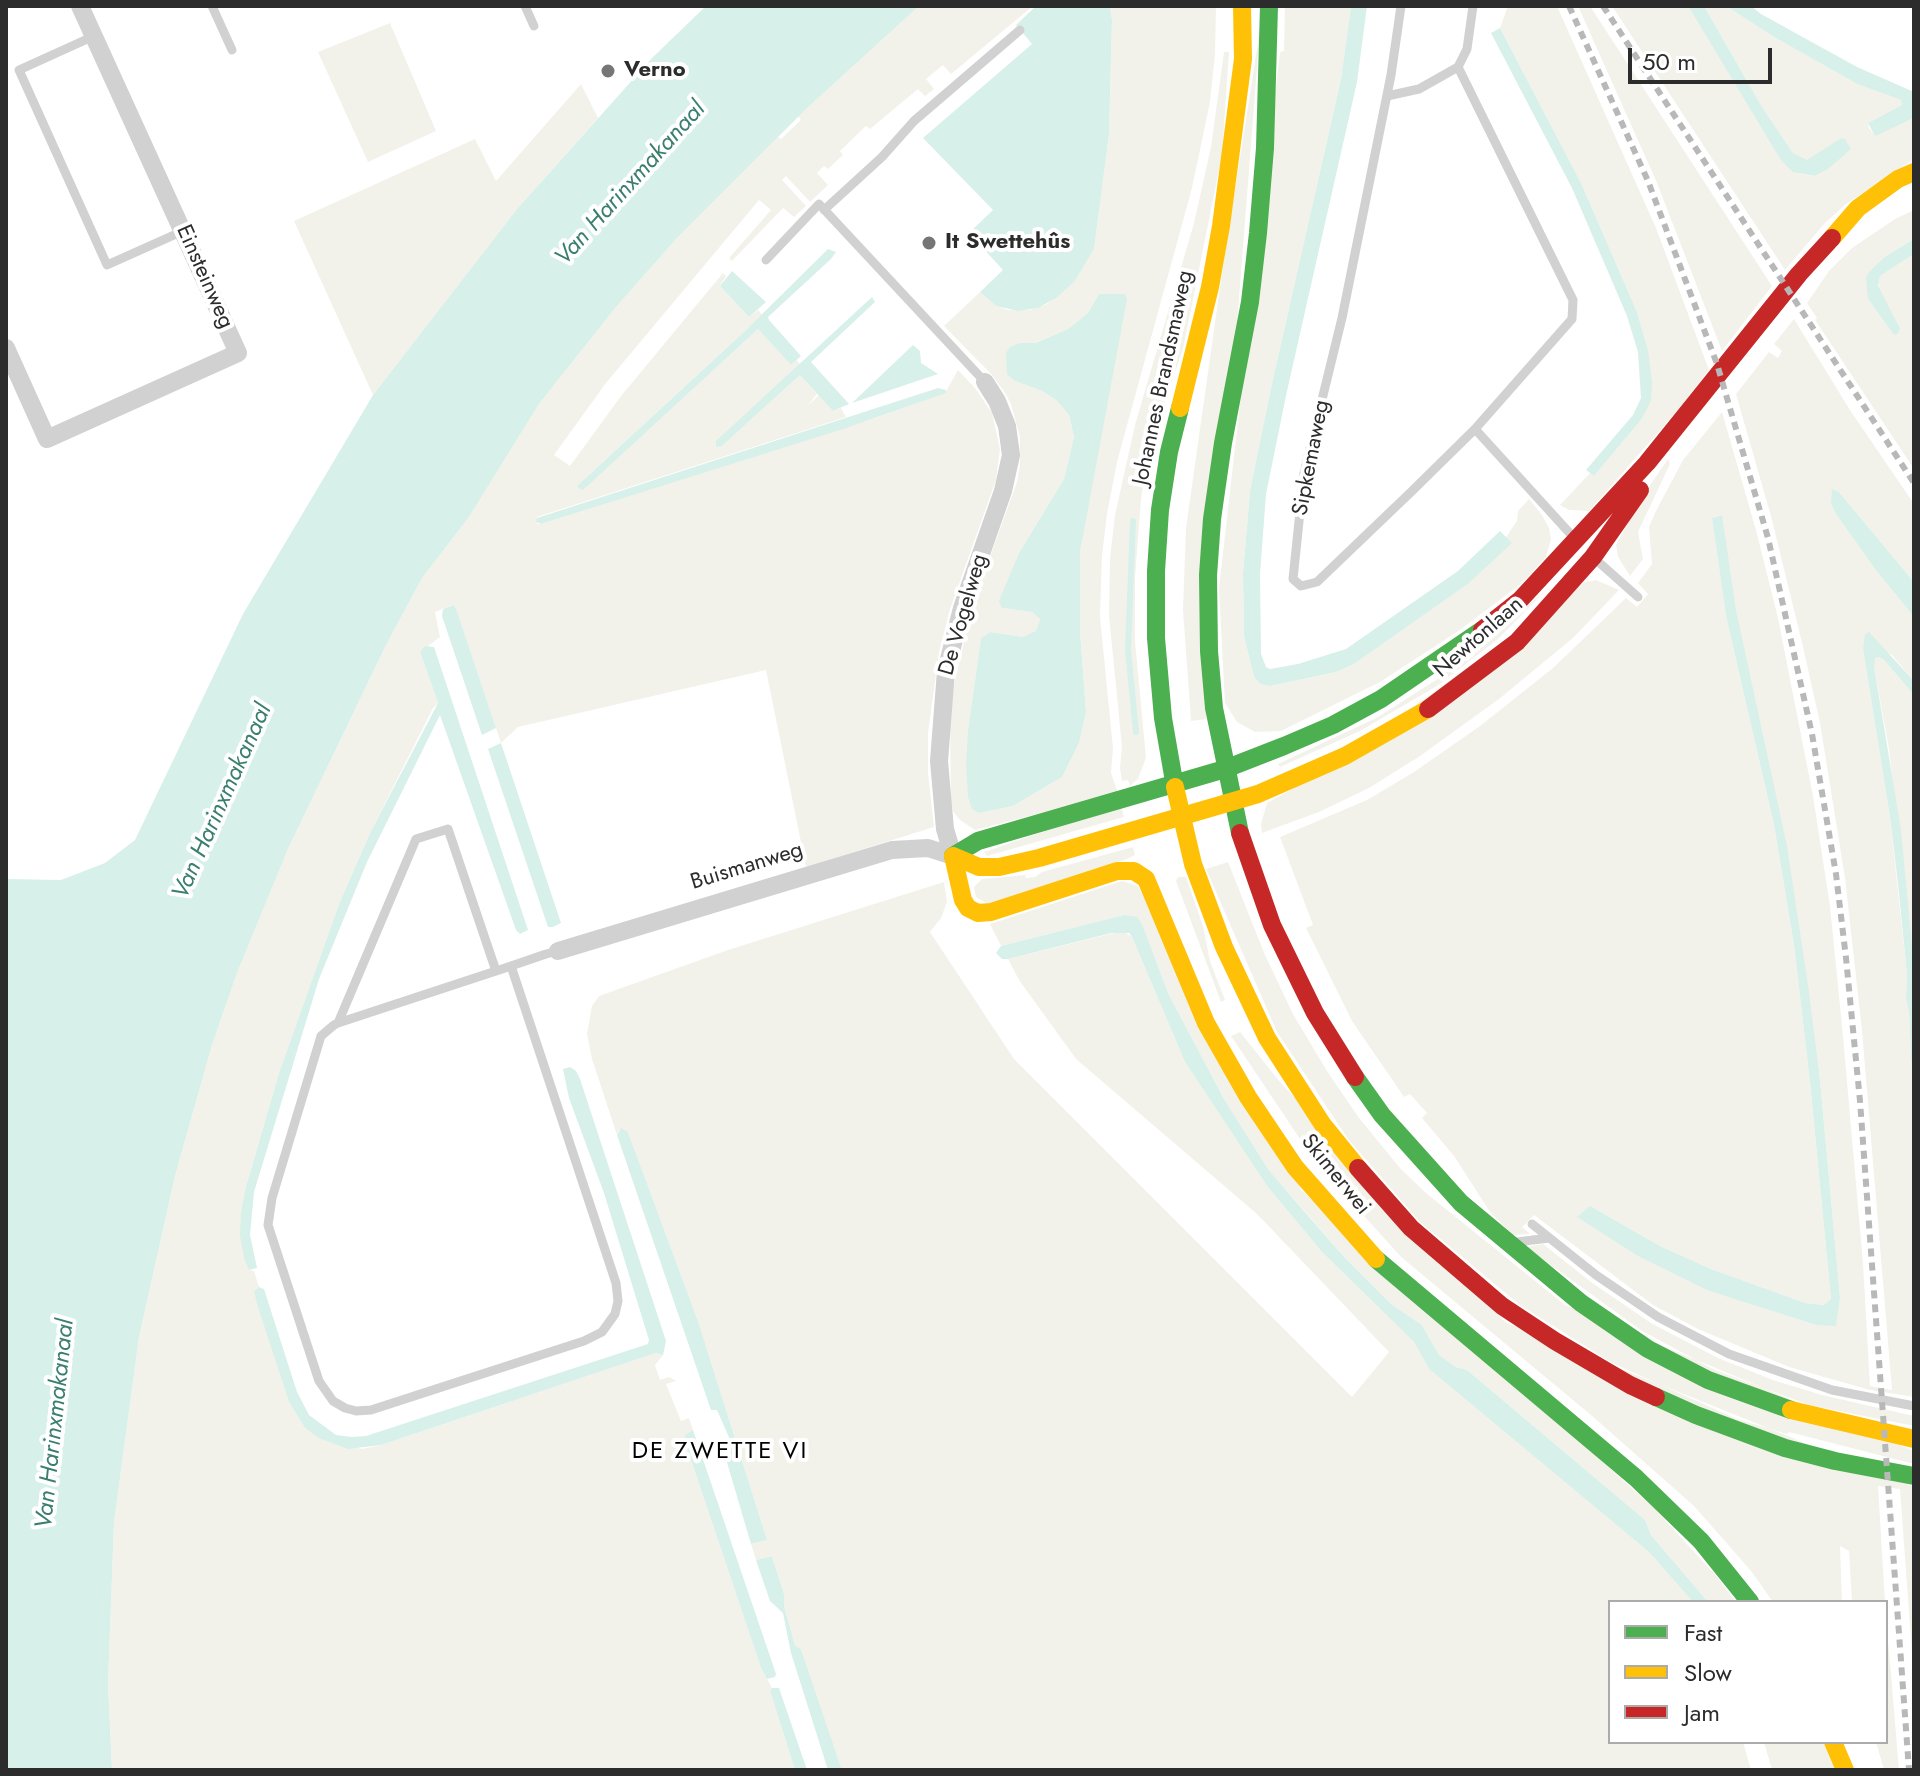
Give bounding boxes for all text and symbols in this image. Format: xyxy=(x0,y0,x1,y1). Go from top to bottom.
scale bar xyxy=(1632,32,1776,82)
text: 50 m xyxy=(1642,44,1696,79)
place label: Verno xyxy=(624,58,686,84)
marker: Verno xyxy=(599,62,617,80)
water label: Van Harinxmakanaal xyxy=(550,96,712,272)
street label: Einsteinweg xyxy=(169,221,239,333)
place label: It Swettehûs xyxy=(945,230,1070,256)
marker: It Swettehûs xyxy=(920,234,938,252)
street label: Johannes Brandsmaweg xyxy=(1128,268,1200,488)
street label: Sipkemaweg xyxy=(1288,398,1336,518)
street label: De Vogelweg xyxy=(934,551,994,679)
street label: Newtonlaan xyxy=(1429,592,1529,684)
water label: Van Harinxmakanaal xyxy=(167,700,279,904)
street label: Buismanweg xyxy=(688,837,806,897)
street label: Skimerwei xyxy=(1295,1129,1375,1221)
water label: Van Harinxmakanaal xyxy=(31,1318,81,1530)
district label: DE ZWETTE VI xyxy=(632,1438,808,1466)
legend xyxy=(1608,1600,1888,1744)
text: Fast xyxy=(1684,1615,1722,1650)
text: Slow xyxy=(1684,1655,1732,1690)
text: Jam xyxy=(1684,1695,1720,1730)

